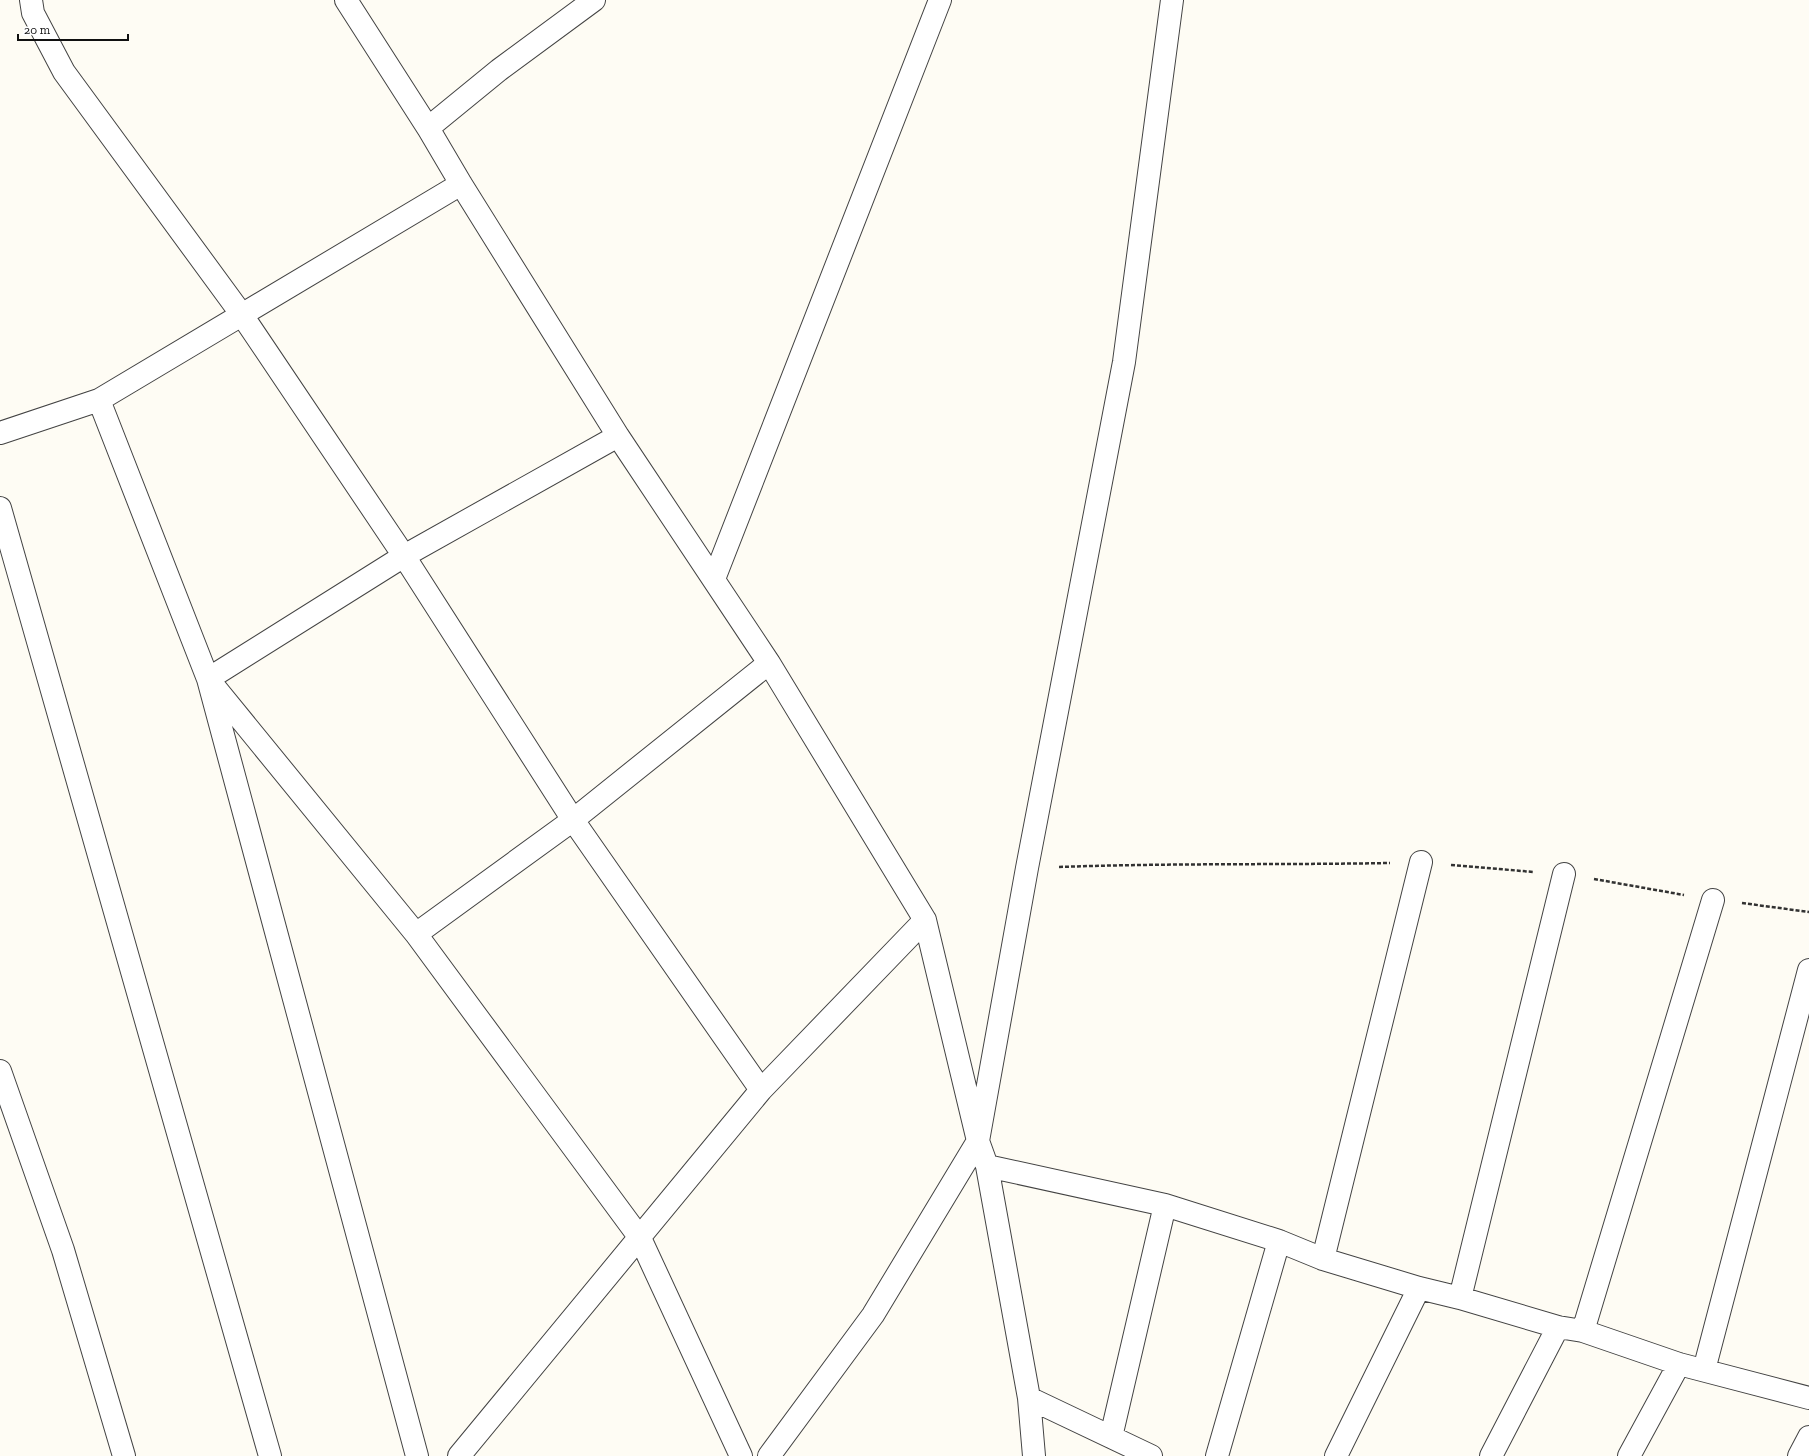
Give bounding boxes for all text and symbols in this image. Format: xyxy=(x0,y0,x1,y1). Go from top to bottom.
scale bar xyxy=(18,16,128,42)
text: 20 m xyxy=(24,23,51,37)

